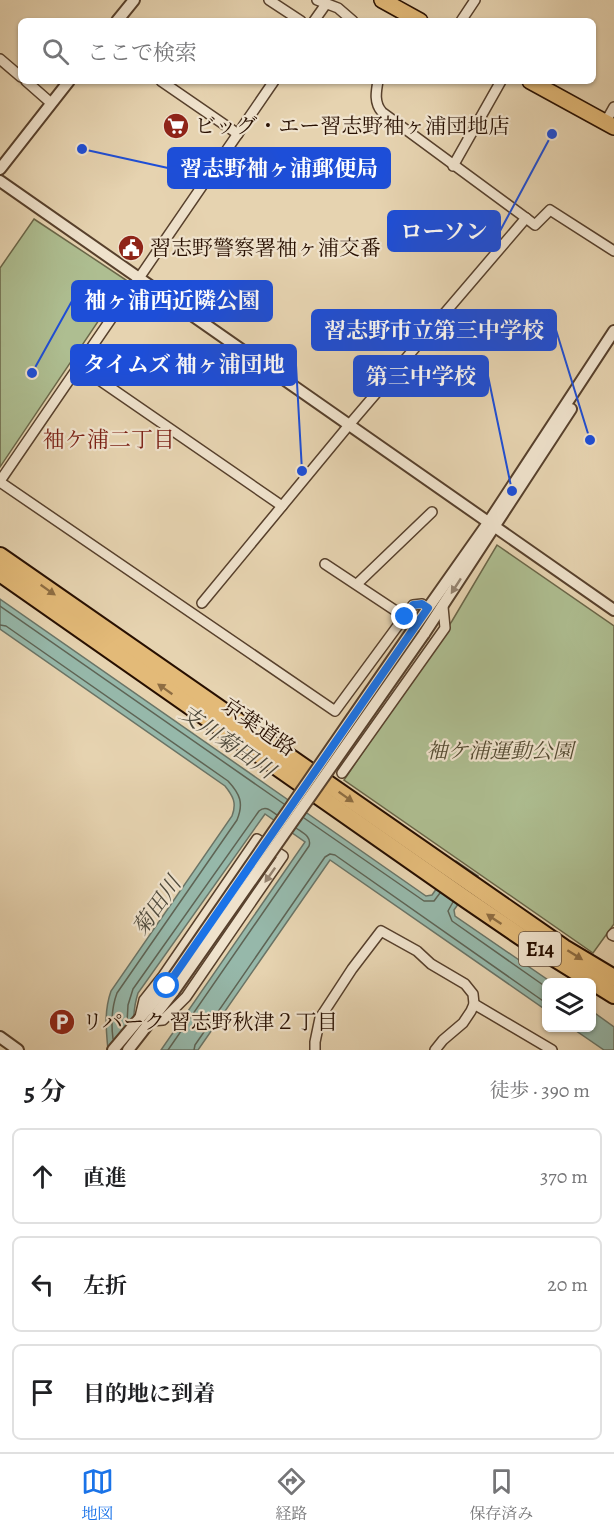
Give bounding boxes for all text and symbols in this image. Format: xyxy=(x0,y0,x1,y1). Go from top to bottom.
search box xyxy=(18,18,596,84)
icon: search xyxy=(39,35,72,68)
text: ここで検索 xyxy=(87,38,197,68)
supermarket icon: ビッグ・エー習志野袖ヶ浦団地店 xyxy=(161,111,191,141)
place label: ビッグ・エー習志野袖ヶ浦団地店 xyxy=(195,112,509,140)
callout: 習志野袖ヶ浦郵便局 xyxy=(168,148,390,188)
text: 習志野袖ヶ浦郵便局 xyxy=(180,154,378,184)
callout: ローソン xyxy=(388,211,500,251)
text: ローソン xyxy=(400,217,488,247)
public building icon: 習志野警察署袖ヶ浦交番 xyxy=(116,233,146,263)
place label: 習志野警察署袖ヶ浦交番 xyxy=(150,234,381,262)
callout: 袖ヶ浦西近隣公園 xyxy=(72,281,272,321)
text: 袖ヶ浦西近隣公園 xyxy=(84,286,260,316)
callout: 習志野市立第三中学校 xyxy=(312,310,556,350)
text: 習志野市立第三中学校 xyxy=(324,316,544,346)
callout: タイムズ 袖ヶ浦団地 xyxy=(71,345,296,385)
text: タイムズ 袖ヶ浦団地 xyxy=(83,350,285,380)
callout: 第三中学校 xyxy=(354,356,488,396)
text: 第三中学校 xyxy=(366,362,476,392)
district label: 袖ケ浦二丁目 xyxy=(43,425,175,455)
one-way arrow xyxy=(451,578,462,594)
one-way arrow xyxy=(40,584,56,595)
route end xyxy=(391,603,417,629)
one-way arrow xyxy=(158,683,174,695)
street label: 京葉道路 xyxy=(217,691,301,763)
water label: 支川菊田川 xyxy=(173,698,282,787)
park label: 袖ケ浦運動公園 xyxy=(427,737,576,765)
one-way arrow xyxy=(338,791,354,803)
one-way arrow xyxy=(265,867,276,883)
water label: 菊田川 xyxy=(126,869,189,942)
one-way arrow xyxy=(485,913,502,924)
road number: E14 xyxy=(519,932,561,966)
one-way arrow xyxy=(567,950,583,961)
route start xyxy=(153,972,179,998)
map controls xyxy=(542,978,596,1032)
button: layers xyxy=(542,978,596,1032)
parking icon: リパーク 習志野秋津２丁目 xyxy=(47,1007,77,1037)
place label: リパーク 習志野秋津２丁目 xyxy=(82,1008,338,1036)
text: 5 分 xyxy=(24,1074,66,1109)
text: 徒歩 · 390 m xyxy=(489,1077,590,1104)
icon: ahead xyxy=(26,1160,59,1193)
text: 直進 xyxy=(83,1163,127,1193)
text: 370 m xyxy=(540,1163,588,1190)
icon: left xyxy=(26,1268,59,1301)
text: 左折 xyxy=(83,1271,127,1301)
text: 20 m xyxy=(547,1271,588,1298)
icon: arrive xyxy=(26,1376,59,1409)
text: 目的地に到着 xyxy=(83,1379,215,1409)
tab: 地図 xyxy=(81,1465,114,1525)
tab: 経路 xyxy=(275,1465,308,1525)
tab: 保存済み xyxy=(469,1465,533,1525)

